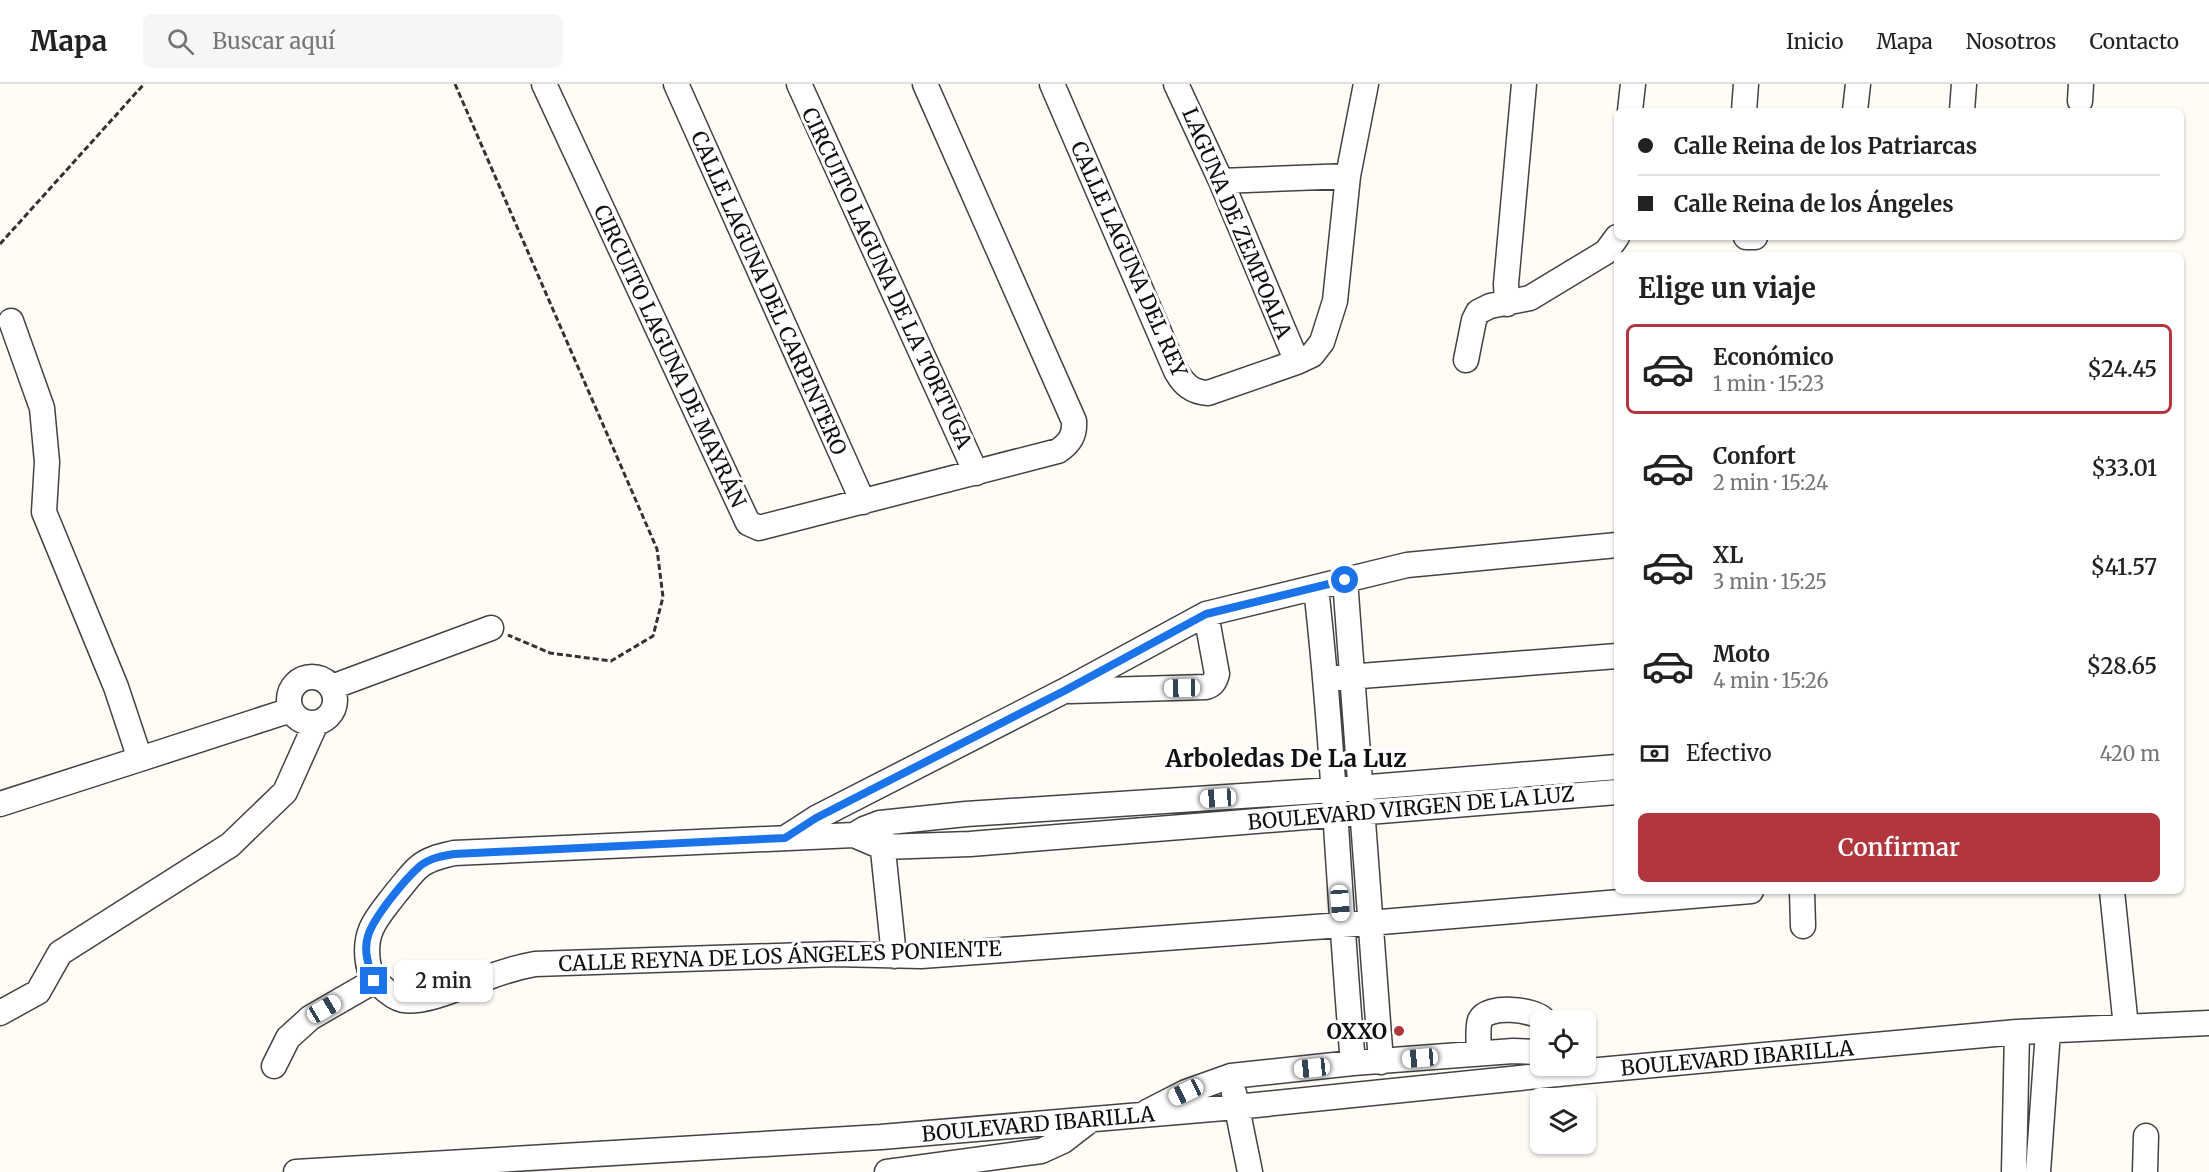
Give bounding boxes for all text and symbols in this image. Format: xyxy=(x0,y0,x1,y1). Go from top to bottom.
search box xyxy=(143,14,563,68)
text: Mapa xyxy=(30,23,107,59)
icon: search xyxy=(164,25,197,58)
text: Buscar aquí xyxy=(212,27,335,55)
text: Inicio xyxy=(1786,28,1844,55)
text: Mapa xyxy=(1877,28,1933,55)
text: Nosotros xyxy=(1966,28,2056,55)
text: Contacto xyxy=(2089,28,2179,55)
street label: CIRCUITO LAGUNA DE LA TORTUGA xyxy=(796,103,978,453)
street label: LAGUNA DE ZEMPOALA xyxy=(1176,104,1298,343)
street label: CALLE LAGUNA DEL CARPINTERO xyxy=(685,127,853,459)
text: Calle Reina de los Patriarcas xyxy=(1674,132,1977,160)
street label: CALLE LAGUNA DEL REY xyxy=(1065,137,1193,382)
text: Calle Reina de los Ángeles xyxy=(1674,190,1954,218)
street label: CIRCUITO LAGUNA DE MAYRÁN xyxy=(588,200,753,512)
text: Elige un viaje xyxy=(1638,271,1816,305)
icon: car xyxy=(1641,342,1695,396)
text: Económico xyxy=(1713,343,1834,371)
text: $24.45 xyxy=(2087,355,2157,383)
text: 1 min · 15:23 xyxy=(1713,371,1824,396)
icon: car xyxy=(1641,441,1695,495)
text: Confort xyxy=(1713,442,1796,470)
text: $33.01 xyxy=(2091,454,2157,482)
text: 2 min · 15:24 xyxy=(1713,470,1828,495)
icon: car xyxy=(1641,540,1695,594)
text: XL xyxy=(1713,541,1743,569)
text: $41.57 xyxy=(2091,553,2157,581)
route start xyxy=(1331,566,1358,593)
text: 3 min · 15:25 xyxy=(1713,569,1827,594)
icon: car xyxy=(1641,639,1695,693)
text: Moto xyxy=(1713,640,1770,668)
text: $28.65 xyxy=(2087,652,2157,680)
text: 4 min · 15:26 xyxy=(1713,668,1829,693)
car xyxy=(1164,679,1200,697)
icon: cash xyxy=(1638,737,1671,770)
text: Efectivo xyxy=(1686,739,1772,767)
text: 420 m xyxy=(2100,741,2160,766)
district label: Arboledas De La Luz xyxy=(1165,743,1406,774)
street label: BOULEVARD VIRGEN DE LA LUZ xyxy=(1246,780,1576,836)
car xyxy=(1199,788,1237,808)
button: Confirmar xyxy=(1638,813,2160,882)
car xyxy=(1330,884,1350,922)
street label: CALLE REYNA DE LOS ÁNGELES PONIENTE xyxy=(558,934,1003,977)
callout: 2 min xyxy=(395,960,494,1002)
route end xyxy=(360,967,387,994)
text: 2 min xyxy=(415,968,472,993)
car xyxy=(304,992,344,1026)
map controls xyxy=(1530,1010,1596,1154)
button: locate xyxy=(1530,1010,1596,1076)
place label: OXXO xyxy=(1327,1018,1387,1045)
marker: OXXO xyxy=(1392,1024,1406,1038)
street label: BOULEVARD IBARILLA xyxy=(1619,1034,1855,1082)
car xyxy=(1401,1047,1439,1069)
car xyxy=(1293,1057,1331,1079)
car xyxy=(1166,1076,1206,1108)
button: layers xyxy=(1530,1088,1596,1154)
street label: BOULEVARD IBARILLA xyxy=(920,1100,1156,1148)

